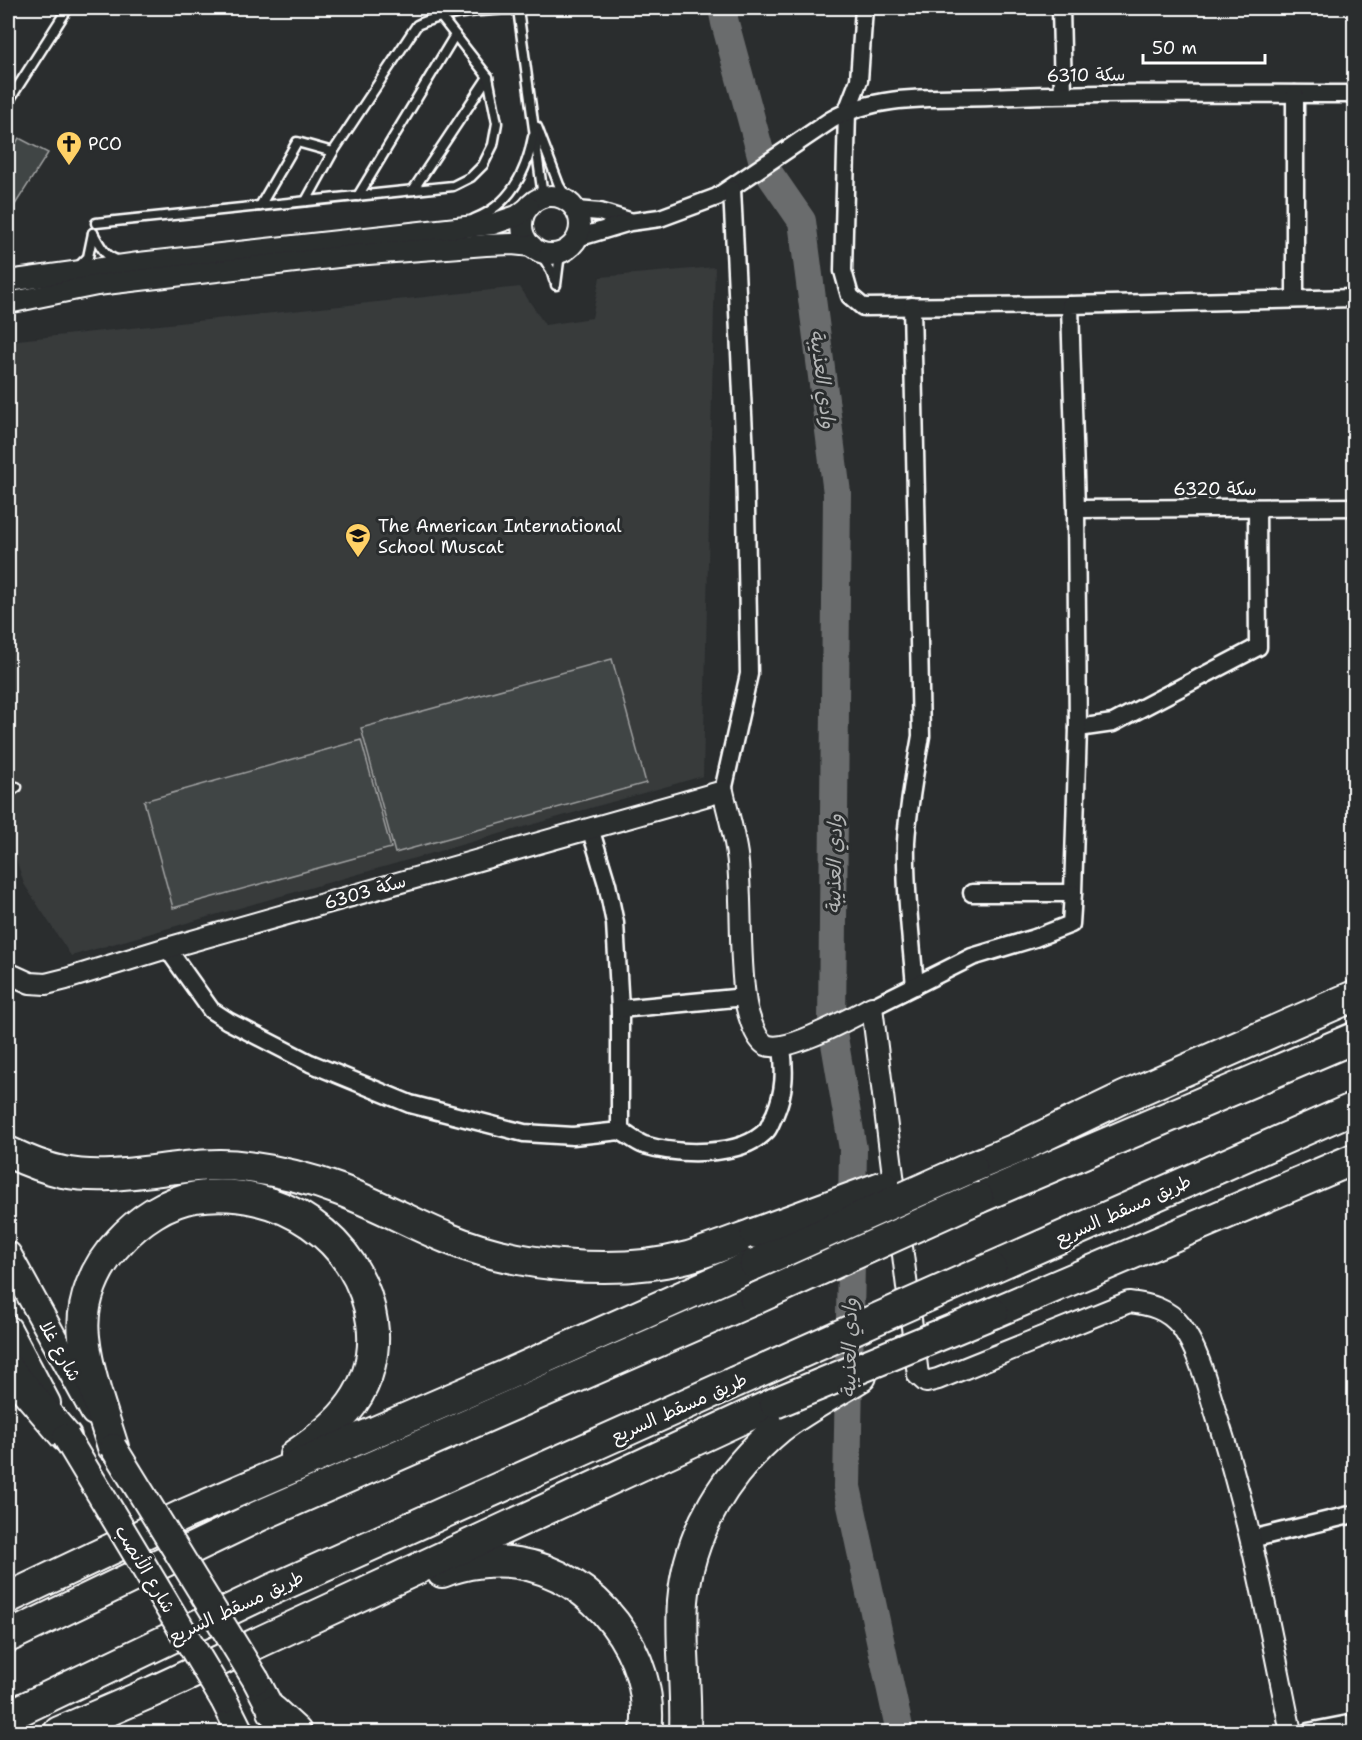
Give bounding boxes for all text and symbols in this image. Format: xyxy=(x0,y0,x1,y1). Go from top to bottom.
scale bar xyxy=(1143,27,1264,65)
text: 50 m xyxy=(1152,36,1197,60)
street label: سكة 6310 xyxy=(1046,62,1126,88)
church icon: PCO xyxy=(54,129,84,167)
place label: PCO xyxy=(88,132,122,156)
water label: وادي العذيبة xyxy=(802,328,842,431)
street label: سكة 6320 xyxy=(1173,477,1257,501)
place label: The American International School Muscat xyxy=(378,514,622,559)
school or university icon: The American International School Muscat xyxy=(343,521,373,559)
water label: وادي العذيبة xyxy=(820,813,850,914)
street label: سكة 6303 xyxy=(321,869,409,915)
street label: طريق مسقط السريع xyxy=(1051,1169,1195,1252)
water label: وادي العذيبة xyxy=(835,1297,865,1398)
street label: شارع غلا xyxy=(34,1316,86,1386)
street label: طريق مسقط السريع xyxy=(607,1367,751,1450)
street label: شارع الأنصب xyxy=(109,1521,181,1617)
street label: طريق مسقط السريع xyxy=(164,1565,308,1650)

